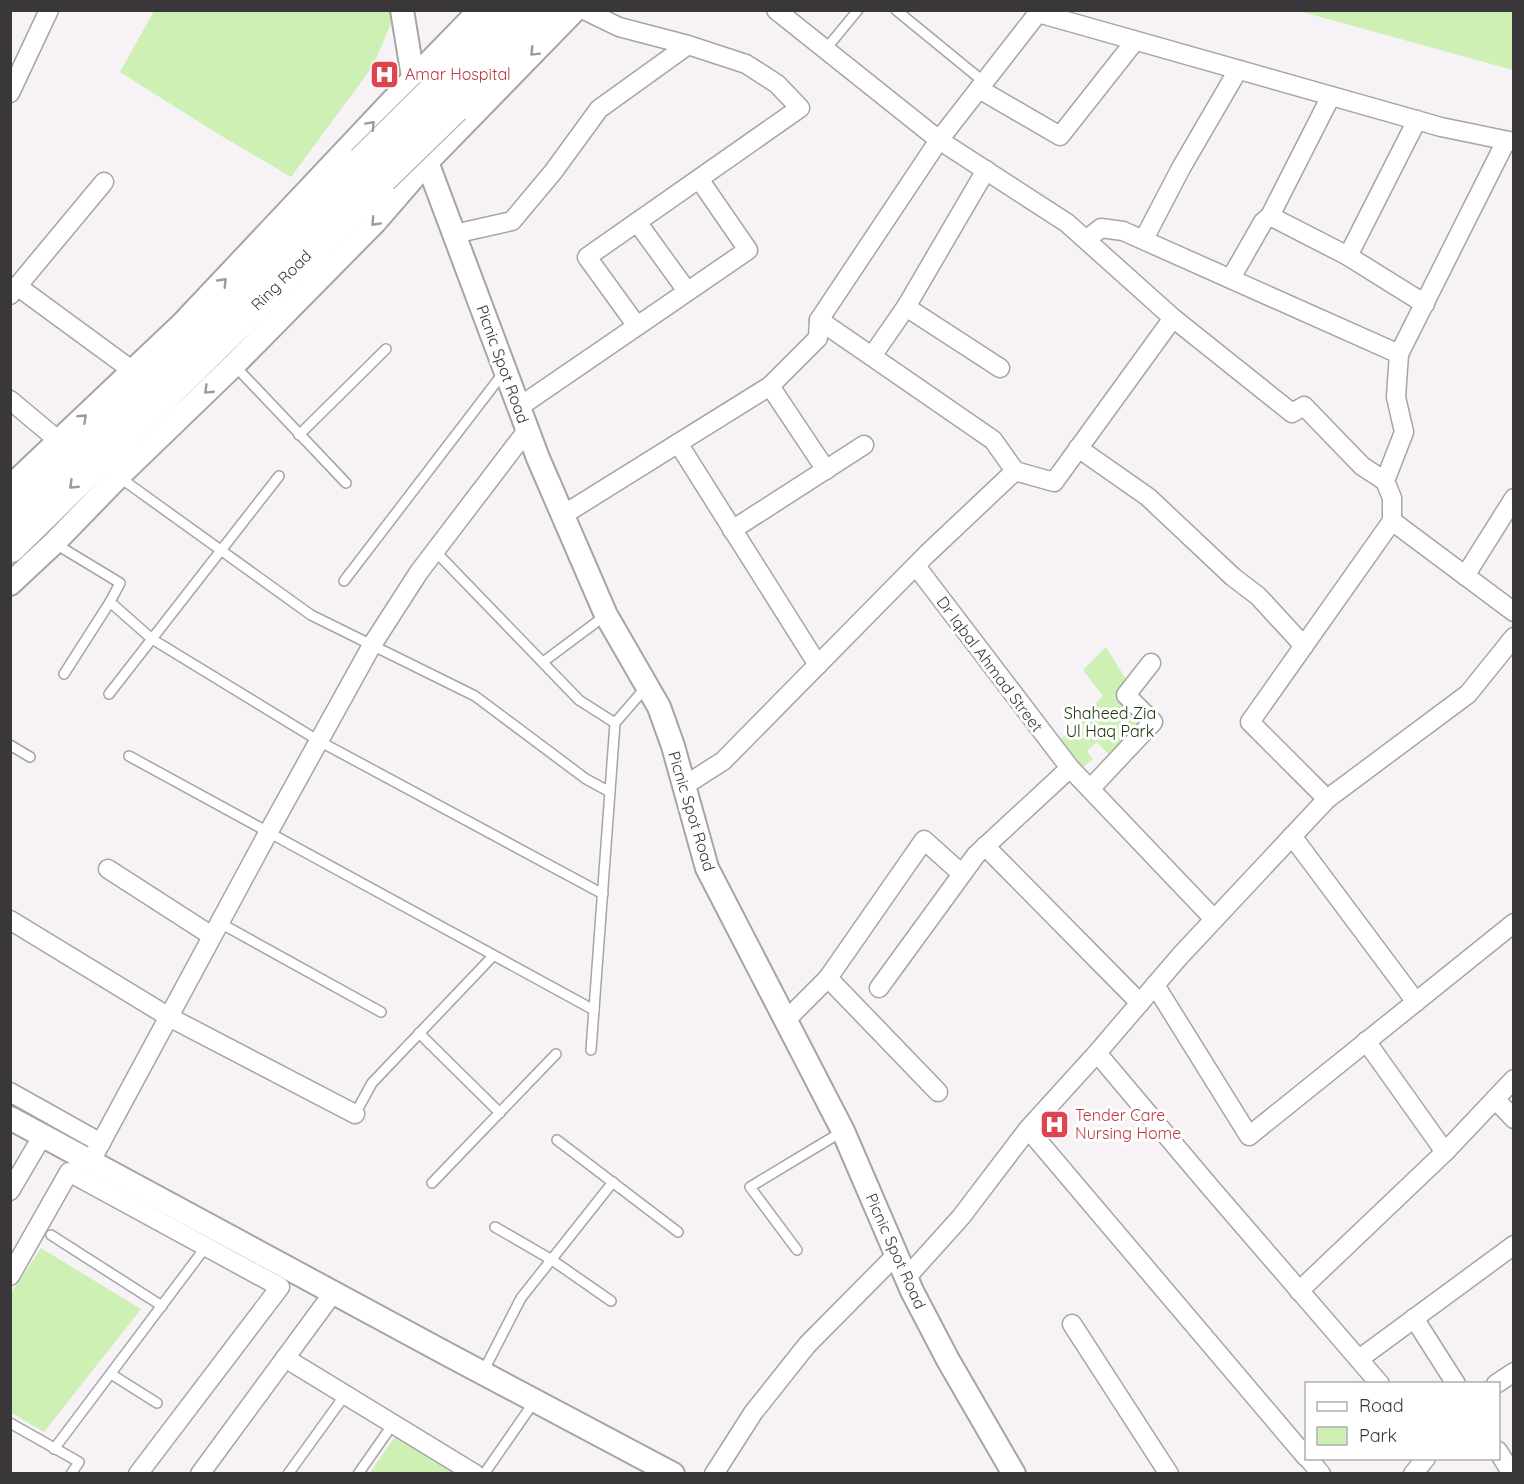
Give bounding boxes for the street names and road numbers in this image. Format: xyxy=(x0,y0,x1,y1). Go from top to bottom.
street label: Ring Road xyxy=(247,246,315,314)
street label: Picnic Spot Road xyxy=(472,302,534,426)
street label: Dr Iqbal Ahmad Street xyxy=(932,592,1048,736)
street label: Picnic Spot Road xyxy=(664,749,720,873)
street label: Picnic Spot Road xyxy=(862,1190,930,1312)

